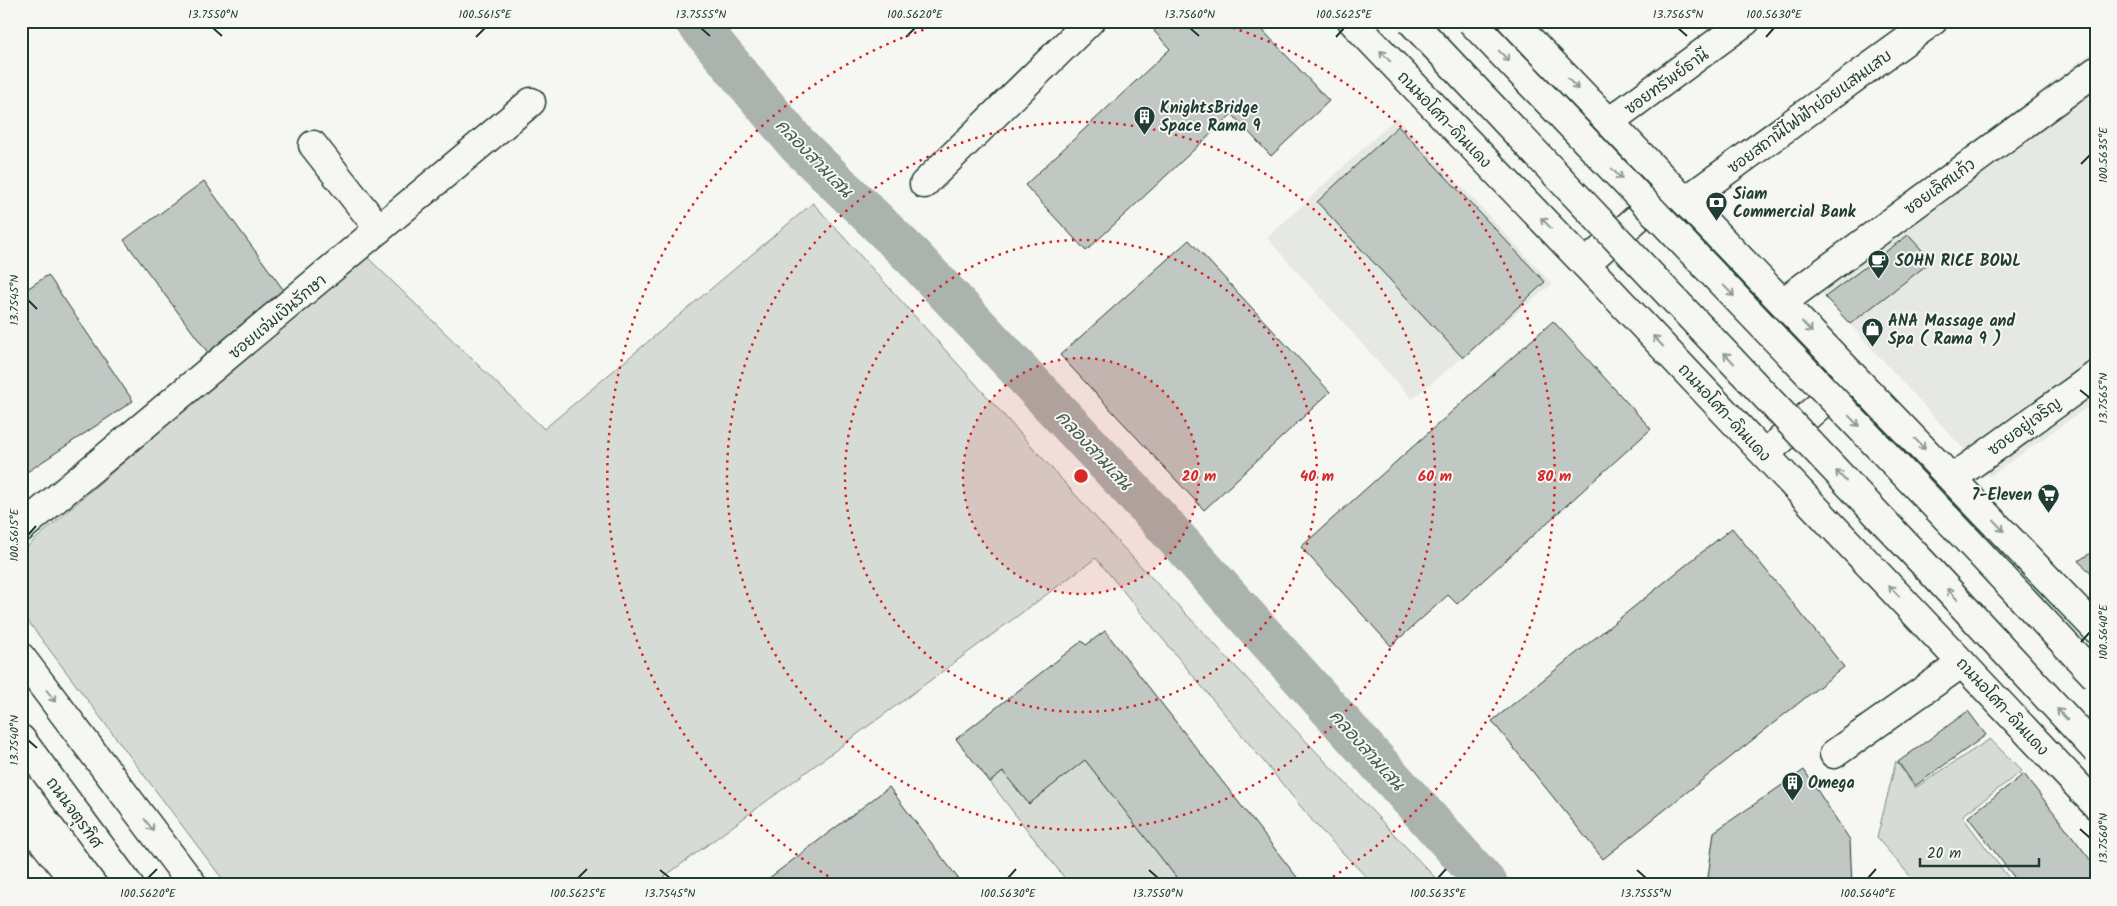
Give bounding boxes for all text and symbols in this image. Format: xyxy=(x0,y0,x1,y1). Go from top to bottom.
text: 13.7550°N xyxy=(188,5,238,24)
text: 100.5615°E xyxy=(458,5,512,24)
text: 13.7555°N xyxy=(676,5,726,24)
text: 100.5620°E xyxy=(887,5,944,24)
text: 13.7560°N xyxy=(1165,5,1215,24)
text: 100.5625°E xyxy=(1316,5,1373,24)
text: 13.7565°N xyxy=(1653,5,1703,24)
text: 100.5630°E xyxy=(1746,5,1803,24)
street label: ซอยทรัพย์ธานี xyxy=(1619,43,1715,121)
street label: ซอยสถานีไฟฟ้าย่อยแสนแสบ xyxy=(1722,44,1897,181)
one-way arrow xyxy=(1379,49,1391,62)
one-way arrow xyxy=(1498,50,1510,62)
street label: ถนนอโศก-ดินแดง xyxy=(1391,66,1497,174)
one-way arrow xyxy=(1567,78,1579,91)
place label: KnightsBridge Space Rama 9 xyxy=(1160,96,1261,139)
building icon: KnightsBridge Space Rama 9 xyxy=(1132,104,1156,135)
water label: คลองสามเสน xyxy=(767,113,859,206)
text: 100.5635°E xyxy=(2094,126,2113,183)
street label: ซอยเลิศแก้ว xyxy=(1899,153,1981,222)
one-way arrow xyxy=(1611,167,1623,180)
place label: Siam Commercial Bank xyxy=(1733,182,1857,225)
bank icon: Siam Commercial Bank xyxy=(1705,190,1729,221)
one-way arrow xyxy=(1540,217,1552,230)
cafe icon: SOHN RICE BOWL xyxy=(1867,248,1891,279)
place label: SOHN RICE BOWL xyxy=(1895,249,2021,274)
street label: ซอยแจ่มเงินรักษา xyxy=(223,269,333,366)
text: 13.7545°N xyxy=(5,275,24,325)
one-way arrow xyxy=(1723,285,1735,297)
place label: ANA Massage and Spa ( Rama 9 ) xyxy=(1888,309,2015,352)
shop icon: ANA Massage and Spa ( Rama 9 ) xyxy=(1860,317,1884,348)
one-way arrow xyxy=(1801,321,1813,334)
one-way arrow xyxy=(1652,335,1664,347)
one-way arrow xyxy=(1723,352,1735,364)
street label: ถนนอโศก-ดินแดง xyxy=(1672,358,1776,468)
text: 13.7565°N xyxy=(2094,373,2113,423)
street label: ซอยอยู่เจริญ xyxy=(1983,392,2067,463)
water label: คลองสามเสน xyxy=(1048,404,1139,499)
one-way arrow xyxy=(1848,415,1860,427)
one-way arrow xyxy=(1914,438,1926,451)
text: 20 m xyxy=(1182,465,1216,489)
text: 40 m xyxy=(1300,465,1334,489)
text: 60 m xyxy=(1418,465,1452,489)
text: 80 m xyxy=(1537,465,1571,489)
centre of rings xyxy=(1072,467,1090,485)
one-way arrow xyxy=(1835,470,1847,482)
supermarket icon: 7-Eleven xyxy=(2036,482,2060,513)
place label: 7-Eleven xyxy=(1972,483,2032,508)
text: 100.5615°E xyxy=(5,508,24,562)
one-way arrow xyxy=(1993,520,2005,533)
one-way arrow xyxy=(1888,585,1900,597)
one-way arrow xyxy=(1946,588,1958,601)
text: 100.5640°E xyxy=(2094,603,2113,660)
street label: ถนนอโศก-ดินแดง xyxy=(1950,652,2054,762)
one-way arrow xyxy=(45,689,56,702)
water label: คลองสามเสน xyxy=(1321,704,1411,799)
one-way arrow xyxy=(2057,707,2068,720)
text: 13.7540°N xyxy=(5,715,24,765)
building icon: Omega xyxy=(1780,770,1804,801)
place label: Omega xyxy=(1808,771,1855,796)
street label: ถนนจตุรทิศ xyxy=(39,772,109,855)
text: 13.7560°N xyxy=(2094,813,2113,863)
one-way arrow xyxy=(143,818,154,831)
scale bar xyxy=(1920,836,2038,868)
text: 20 m xyxy=(1927,842,1961,866)
text: 100.5620°E xyxy=(120,884,177,903)
text: 100.5625°E xyxy=(550,884,607,903)
text: 13.7545°N xyxy=(645,884,695,903)
text: 100.5630°E xyxy=(980,884,1037,903)
text: 13.7550°N xyxy=(1133,884,1183,903)
text: 100.5635°E xyxy=(1410,884,1467,903)
text: 13.7555°N xyxy=(1621,884,1671,903)
text: 100.5640°E xyxy=(1840,884,1897,903)

